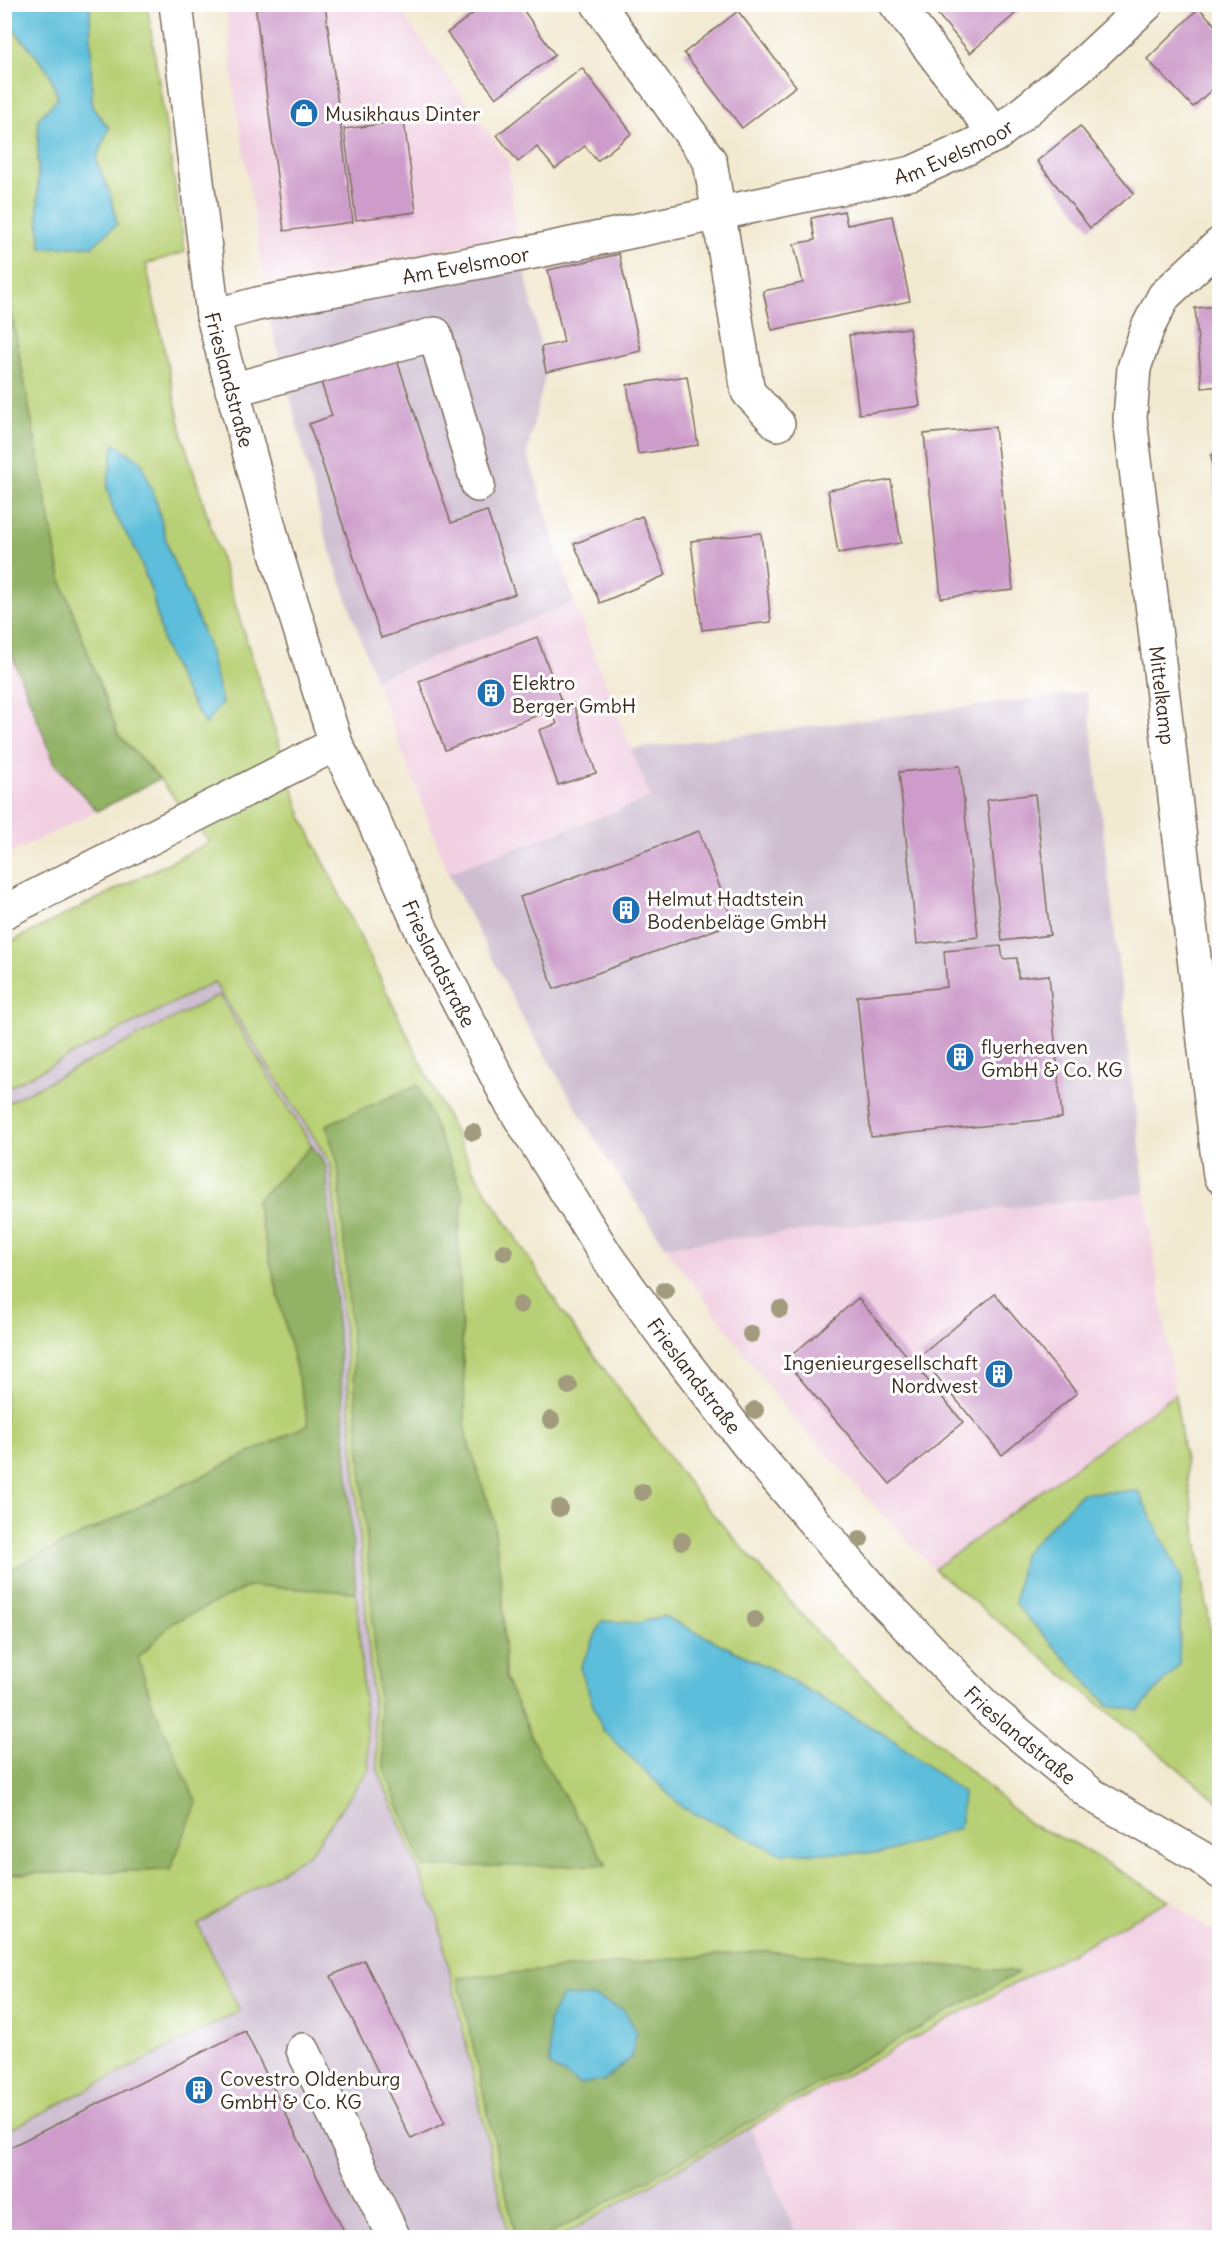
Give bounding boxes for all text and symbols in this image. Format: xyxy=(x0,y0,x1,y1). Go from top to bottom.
shop icon: Musikhaus Dinter xyxy=(288,97,320,129)
place label: Musikhaus Dinter xyxy=(325,101,480,126)
street label: Am Evelsmoor xyxy=(892,113,1018,189)
street label: Am Evelsmoor xyxy=(400,240,531,289)
street label: Frieslandstraße xyxy=(200,309,260,450)
street label: Mittelkamp xyxy=(1145,644,1181,746)
place label: Elektro Berger GmbH xyxy=(512,670,636,718)
building icon: Elektro Berger GmbH xyxy=(475,677,507,709)
place label: Helmut Hadtstein Bodenbeläge GmbH xyxy=(647,886,827,934)
building icon: Helmut Hadtstein Bodenbeläge GmbH xyxy=(610,894,642,926)
street label: Frieslandstraße xyxy=(397,896,482,1031)
place label: flyerheaven GmbH & Co. KG xyxy=(981,1034,1123,1082)
building icon: flyerheaven GmbH & Co. KG xyxy=(944,1041,976,1073)
street label: Frieslandstraße xyxy=(642,1313,747,1438)
place label: Ingenieurgesellschaft Nordwest xyxy=(783,1350,978,1398)
building icon: Ingenieurgesellschaft Nordwest xyxy=(983,1358,1015,1390)
street label: Frieslandstraße xyxy=(959,1680,1082,1789)
place label: Covestro Oldenburg GmbH & Co. KG xyxy=(220,2066,400,2114)
building icon: Covestro Oldenburg GmbH & Co. KG xyxy=(183,2074,215,2106)

